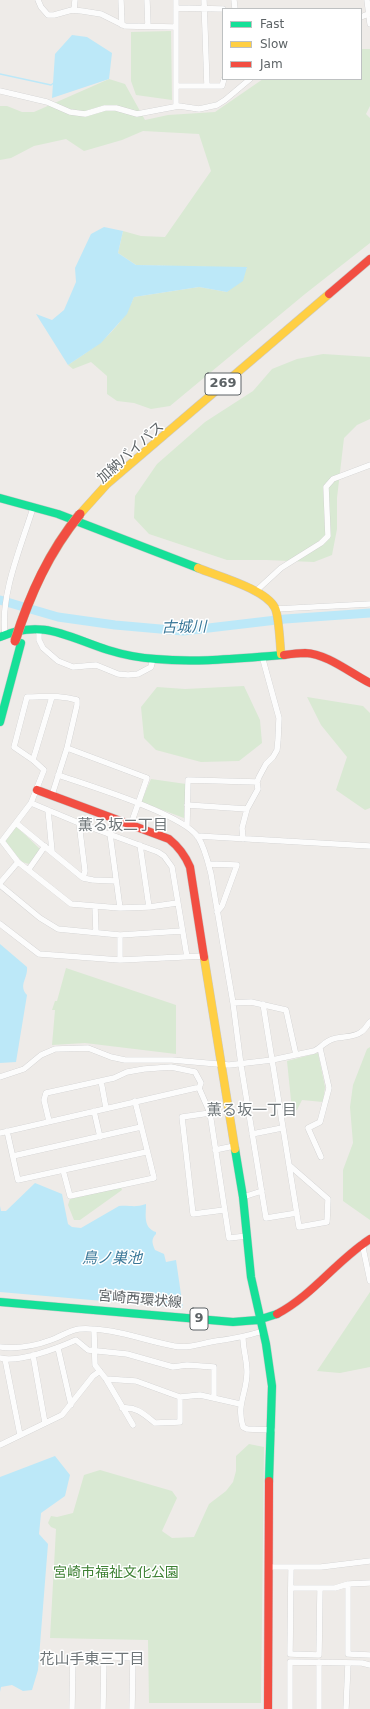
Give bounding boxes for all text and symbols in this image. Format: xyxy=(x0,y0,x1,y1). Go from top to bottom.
legend xyxy=(222,8,362,80)
text: Fast xyxy=(260,17,284,31)
text: Slow xyxy=(260,37,288,51)
text: Jam xyxy=(260,57,283,71)
road number: 269 xyxy=(205,373,241,395)
street label: 加納バイパス xyxy=(94,419,168,487)
water label: 古城川 xyxy=(161,619,207,637)
district label: 薫る坂二丁目 xyxy=(78,817,168,835)
district label: 薫る坂一丁目 xyxy=(207,1102,297,1120)
water label: 鳥ノ巣池 xyxy=(82,1250,142,1268)
street label: 宮崎西環状線 xyxy=(97,1288,183,1312)
road number: 9 xyxy=(190,1308,208,1330)
park label: 宮崎市福祉文化公園 xyxy=(53,1565,179,1581)
district label: 花山手東三丁目 xyxy=(40,1651,144,1669)

